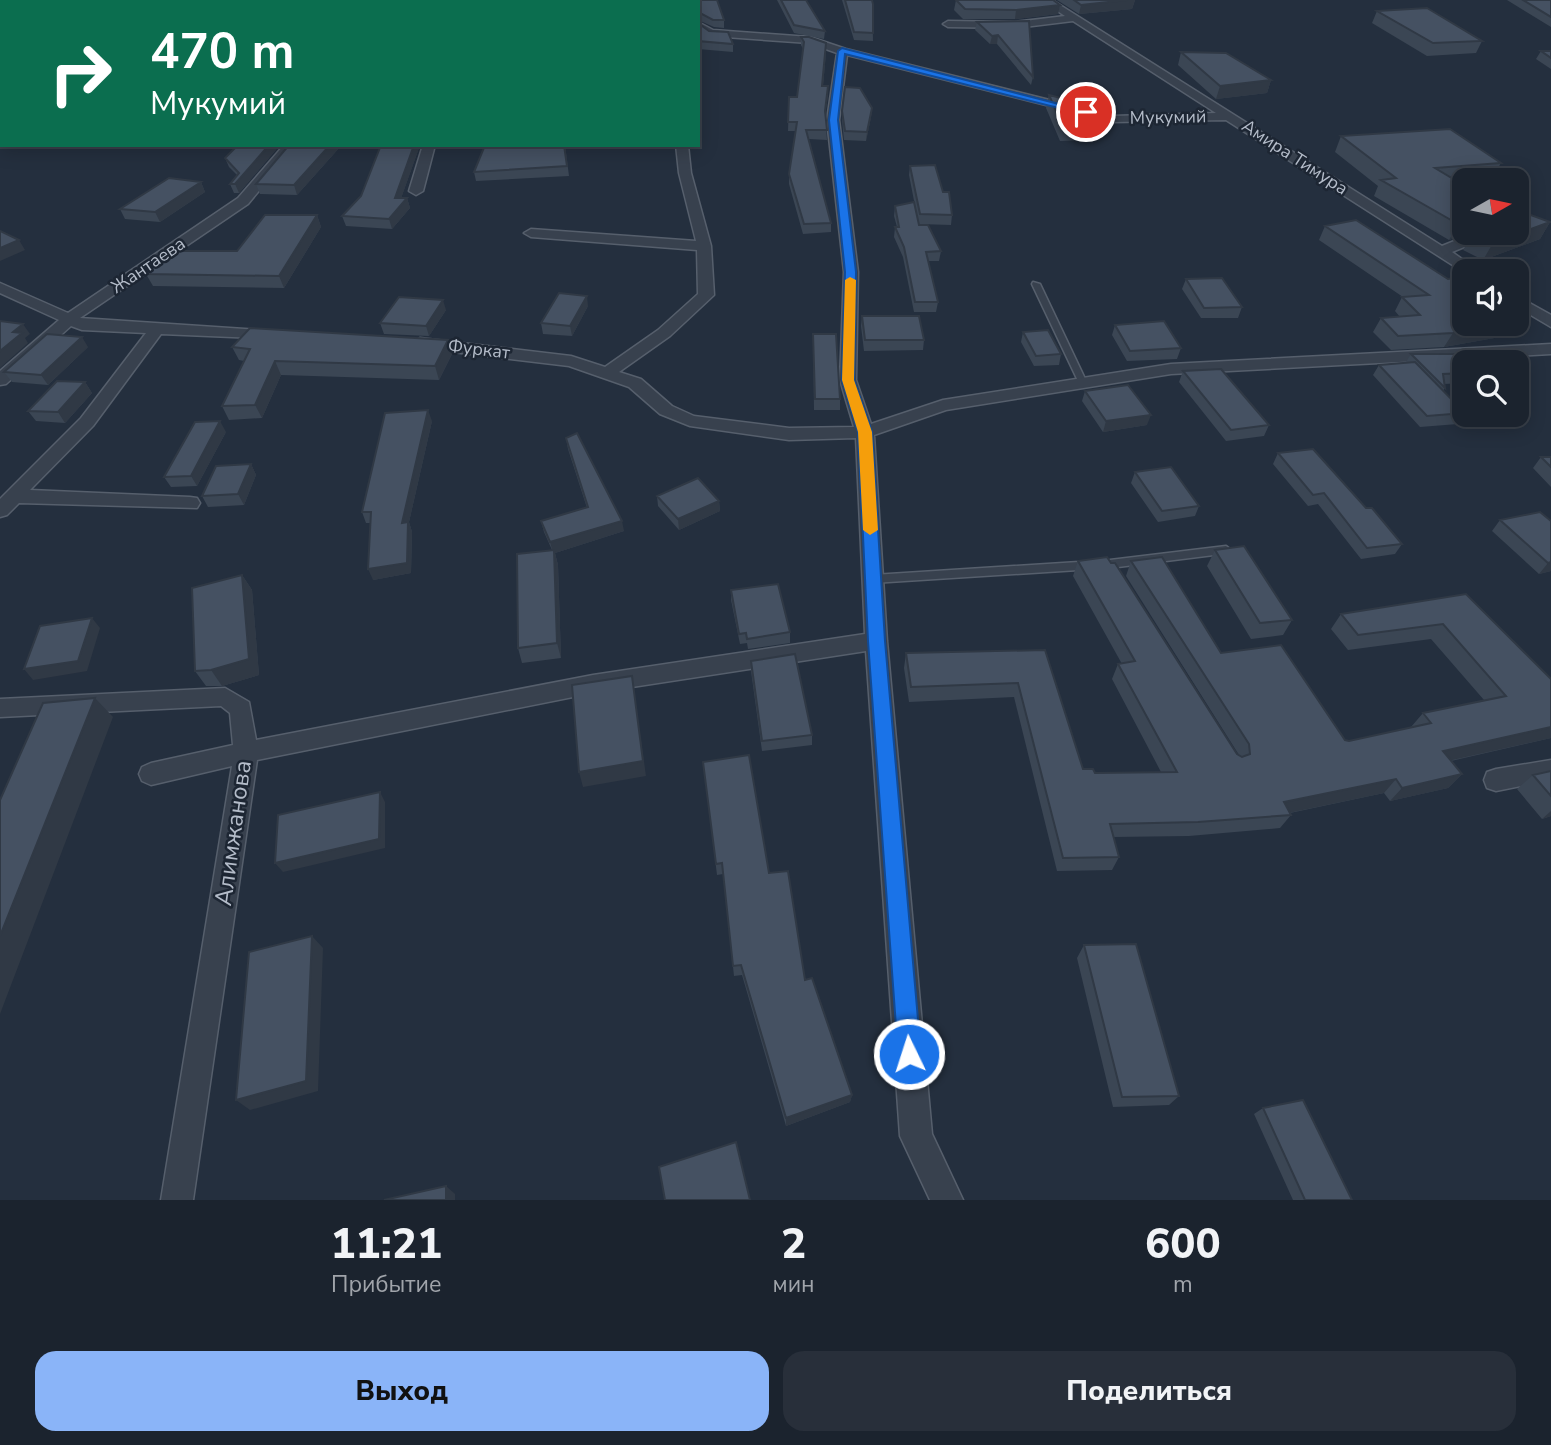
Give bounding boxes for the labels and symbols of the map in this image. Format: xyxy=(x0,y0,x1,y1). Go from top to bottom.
pin xyxy=(1056,82,1116,142)
street label: Мукумий xyxy=(1129,104,1207,130)
street label: Амира Тимура xyxy=(1237,114,1353,200)
north arrow xyxy=(1452,168,1530,245)
street label: Жантаева xyxy=(106,231,190,299)
street label: Фуркат xyxy=(447,333,511,365)
street label: Алимжанова xyxy=(207,758,259,908)
position arrow xyxy=(872,1017,946,1091)

